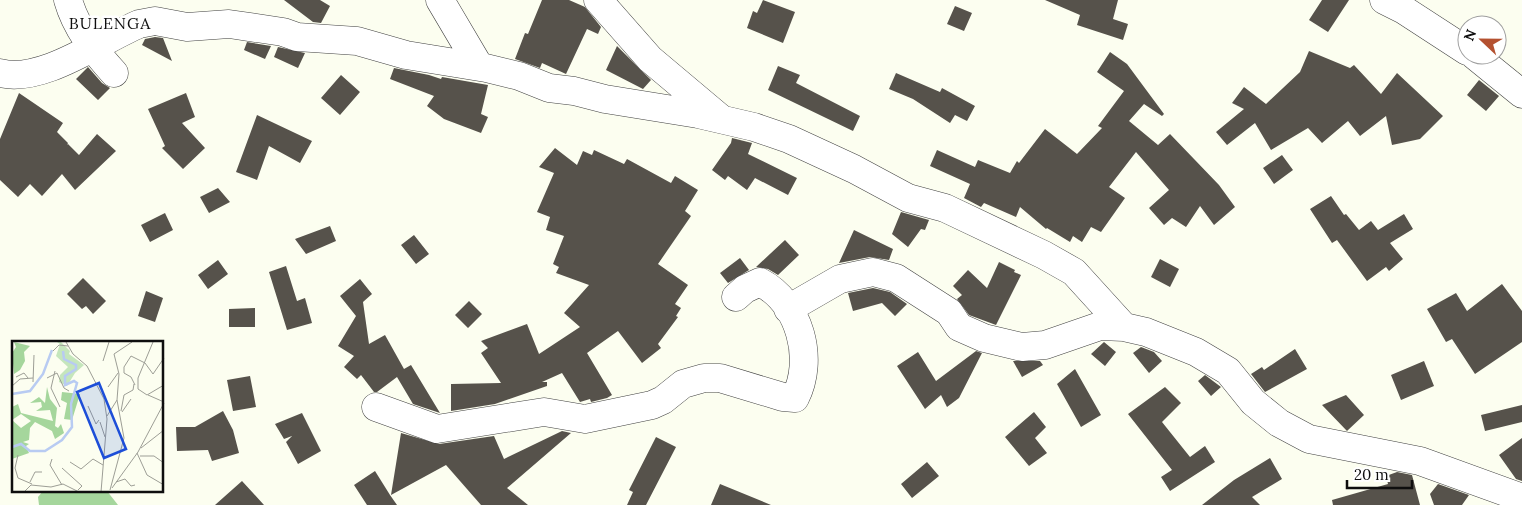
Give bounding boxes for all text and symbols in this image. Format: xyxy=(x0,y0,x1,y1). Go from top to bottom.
district label: BULENGA xyxy=(69,13,151,33)
north arrow xyxy=(1457,15,1507,65)
text: N xyxy=(1460,27,1480,44)
inset map xyxy=(12,341,164,492)
scale bar xyxy=(1347,458,1412,490)
text: 20 m xyxy=(1354,465,1389,484)

